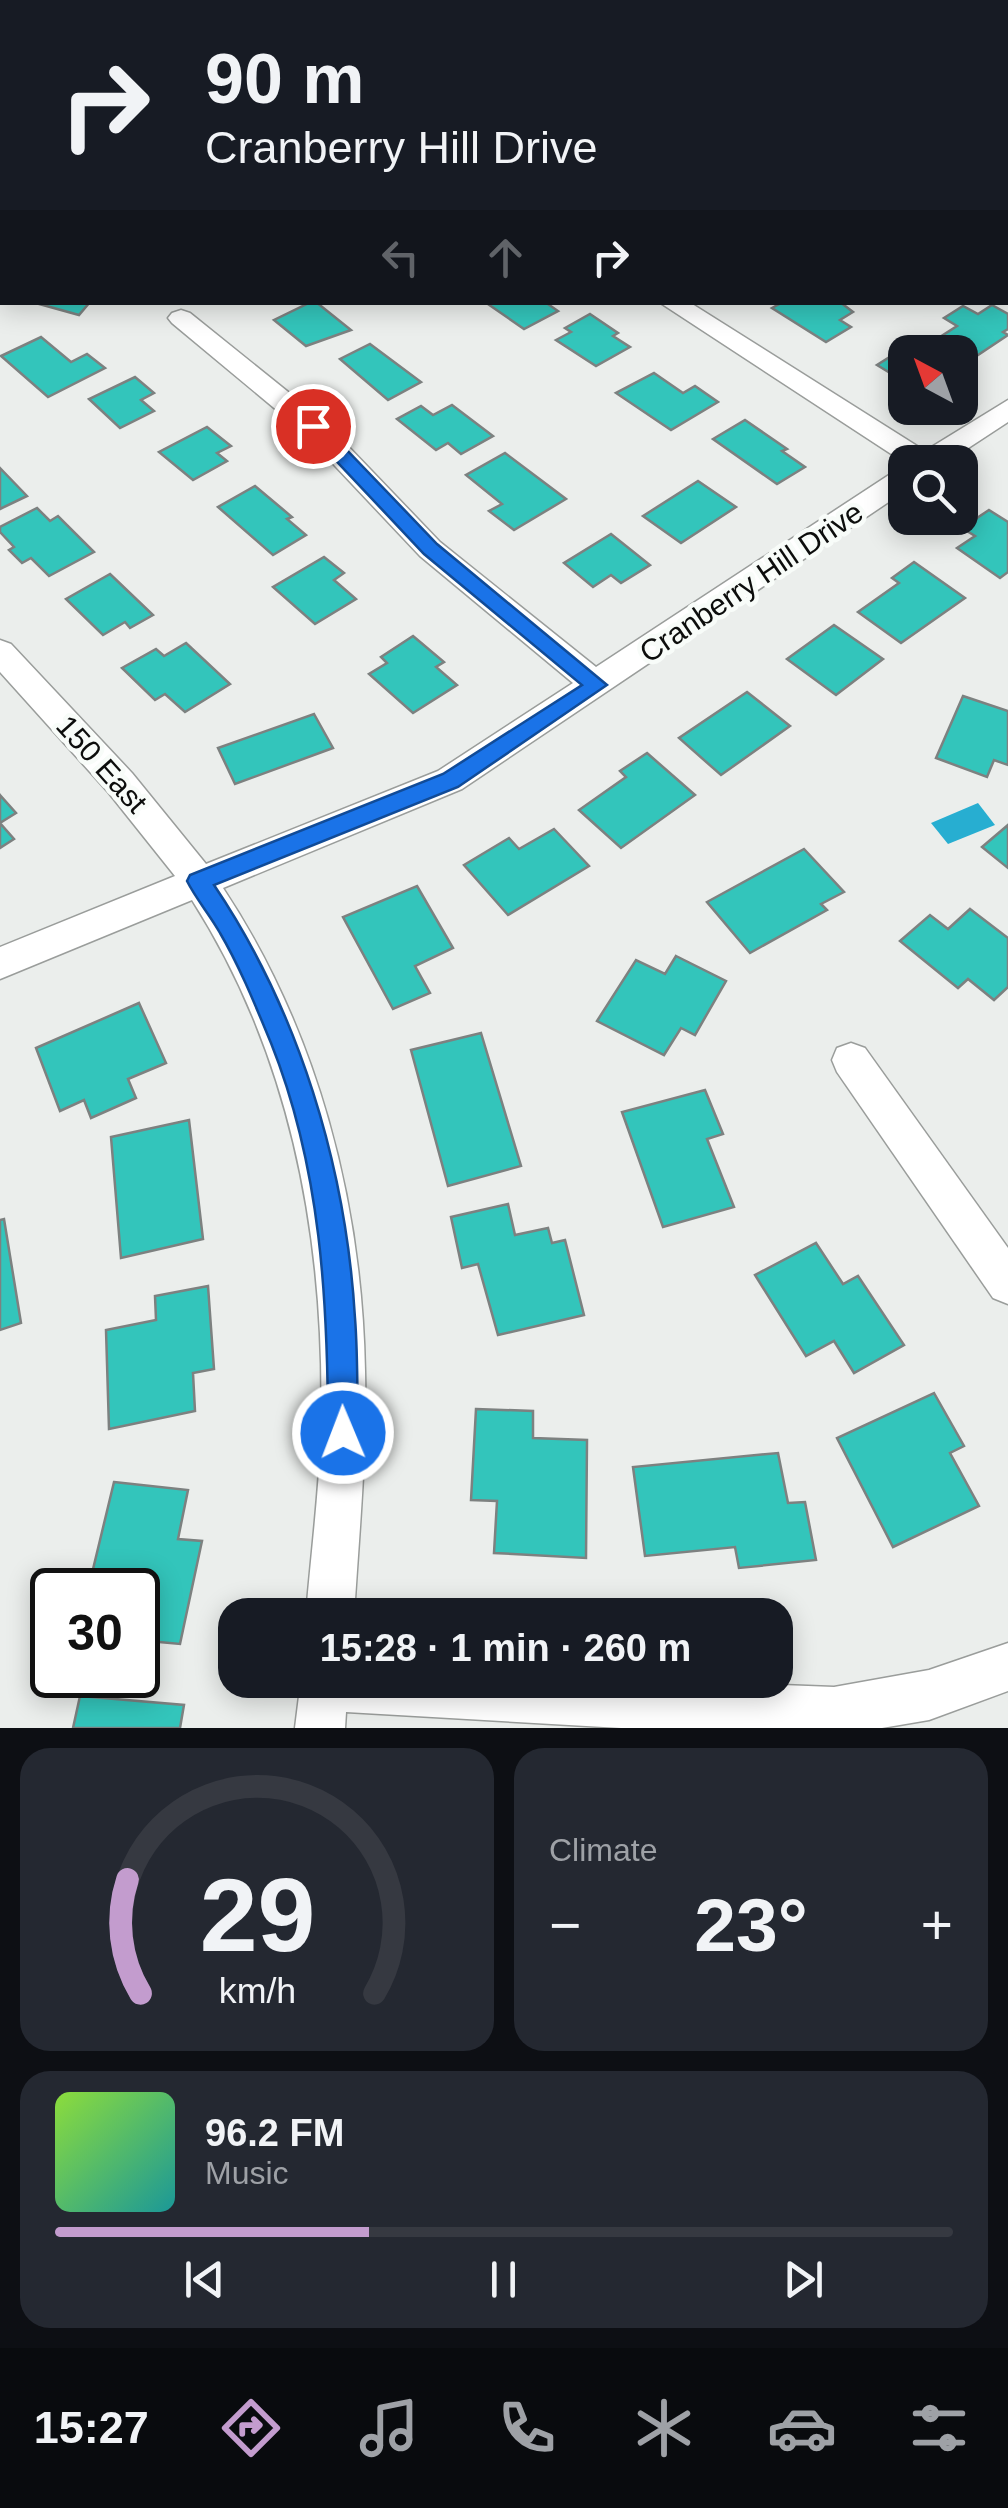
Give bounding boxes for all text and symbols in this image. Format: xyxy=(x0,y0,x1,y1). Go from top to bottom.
icon: right xyxy=(40,40,170,170)
text: 90 m xyxy=(205,40,365,118)
text: Cranberry Hill Drive xyxy=(205,122,598,173)
icon: left xyxy=(373,230,428,285)
icon: ahead xyxy=(478,230,533,285)
icon: right xyxy=(583,230,638,285)
north arrow xyxy=(888,335,978,425)
map controls xyxy=(888,335,978,535)
pin xyxy=(271,384,356,469)
icon: arrive xyxy=(286,399,341,454)
button: search xyxy=(888,445,978,535)
street label: Cranberry Hill Drive xyxy=(633,495,869,669)
street label: 150 East xyxy=(50,709,154,820)
position arrow xyxy=(291,1381,395,1485)
speed limit sign: 30 xyxy=(30,1568,160,1698)
text: 15:28 · 1 min · 260 m xyxy=(320,1627,691,1669)
text: Climate xyxy=(549,1832,657,1868)
text: 29 xyxy=(199,1857,315,1973)
text: 23° xyxy=(694,1883,808,1967)
text: − xyxy=(549,1894,581,1956)
text: + xyxy=(921,1894,953,1956)
text: km/h xyxy=(218,1971,296,2011)
text: 96.2 FM xyxy=(205,2112,344,2154)
text: Music xyxy=(205,2155,289,2191)
icon: previous xyxy=(177,2252,232,2307)
icon: pause xyxy=(476,2252,531,2307)
icon: next xyxy=(776,2252,831,2307)
icon: directions xyxy=(216,2393,286,2463)
icon: music xyxy=(354,2393,424,2463)
icon: phone xyxy=(492,2393,562,2463)
icon: climate xyxy=(629,2393,699,2463)
icon: car xyxy=(767,2393,837,2463)
icon: filters xyxy=(904,2393,974,2463)
text: 15:27 xyxy=(34,2402,149,2453)

